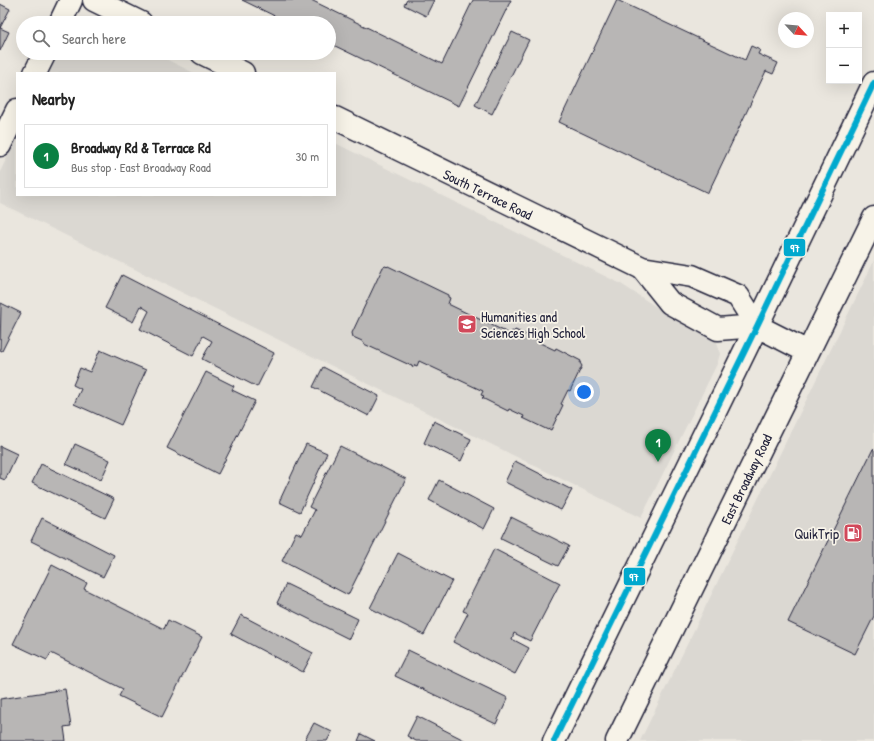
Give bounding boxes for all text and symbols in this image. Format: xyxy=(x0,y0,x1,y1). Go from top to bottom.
north arrow xyxy=(778,12,814,48)
map controls xyxy=(826,12,862,84)
button: + xyxy=(826,12,862,48)
search box xyxy=(16,16,336,60)
icon: search xyxy=(30,27,52,49)
text: Search here xyxy=(62,28,126,49)
button: − xyxy=(826,48,862,84)
text: Nearby xyxy=(32,87,75,110)
text: Broadway Rd & Terrace Rd xyxy=(71,137,211,158)
text: 1 xyxy=(44,147,48,165)
text: 30 m xyxy=(296,147,319,165)
text: Bus stop · East Broadway Road xyxy=(71,158,211,176)
street label: South Terrace Road xyxy=(440,164,536,224)
line badge: 97 xyxy=(783,238,806,257)
text: 97 xyxy=(790,241,800,255)
place label: Humanities and Sciences High School xyxy=(481,307,586,343)
school or university icon: Humanities and Sciences High School xyxy=(456,313,478,335)
your location xyxy=(574,382,594,402)
pin: 1 xyxy=(645,429,671,462)
street label: East Broadway Road xyxy=(716,430,777,528)
fuel station icon: QuikTrip xyxy=(842,522,864,544)
place label: QuikTrip xyxy=(794,524,839,544)
line badge: 97 xyxy=(623,567,646,586)
text: 97 xyxy=(629,570,639,584)

